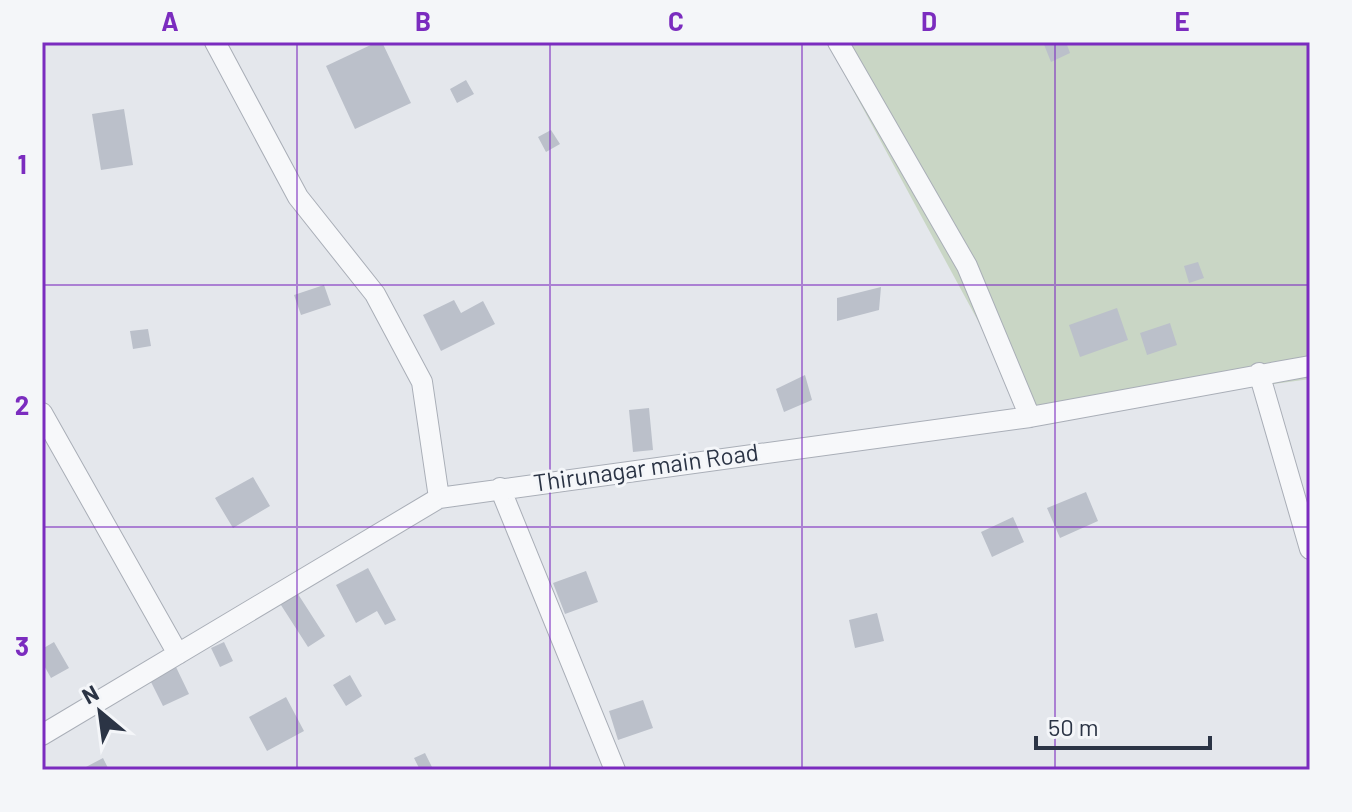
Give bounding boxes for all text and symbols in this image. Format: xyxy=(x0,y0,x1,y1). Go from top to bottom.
text: A xyxy=(161,5,179,36)
text: B xyxy=(415,5,431,36)
text: C xyxy=(668,5,684,36)
text: D xyxy=(921,5,937,36)
text: E xyxy=(1174,5,1190,36)
text: 1 xyxy=(17,148,27,179)
text: 2 xyxy=(15,389,29,420)
street label: Thirunagar main Road xyxy=(531,436,760,497)
text: 3 xyxy=(15,630,29,661)
north arrow xyxy=(60,672,140,752)
text: N xyxy=(77,679,103,709)
scale bar xyxy=(1036,700,1210,750)
text: 50 m xyxy=(1048,712,1099,741)

